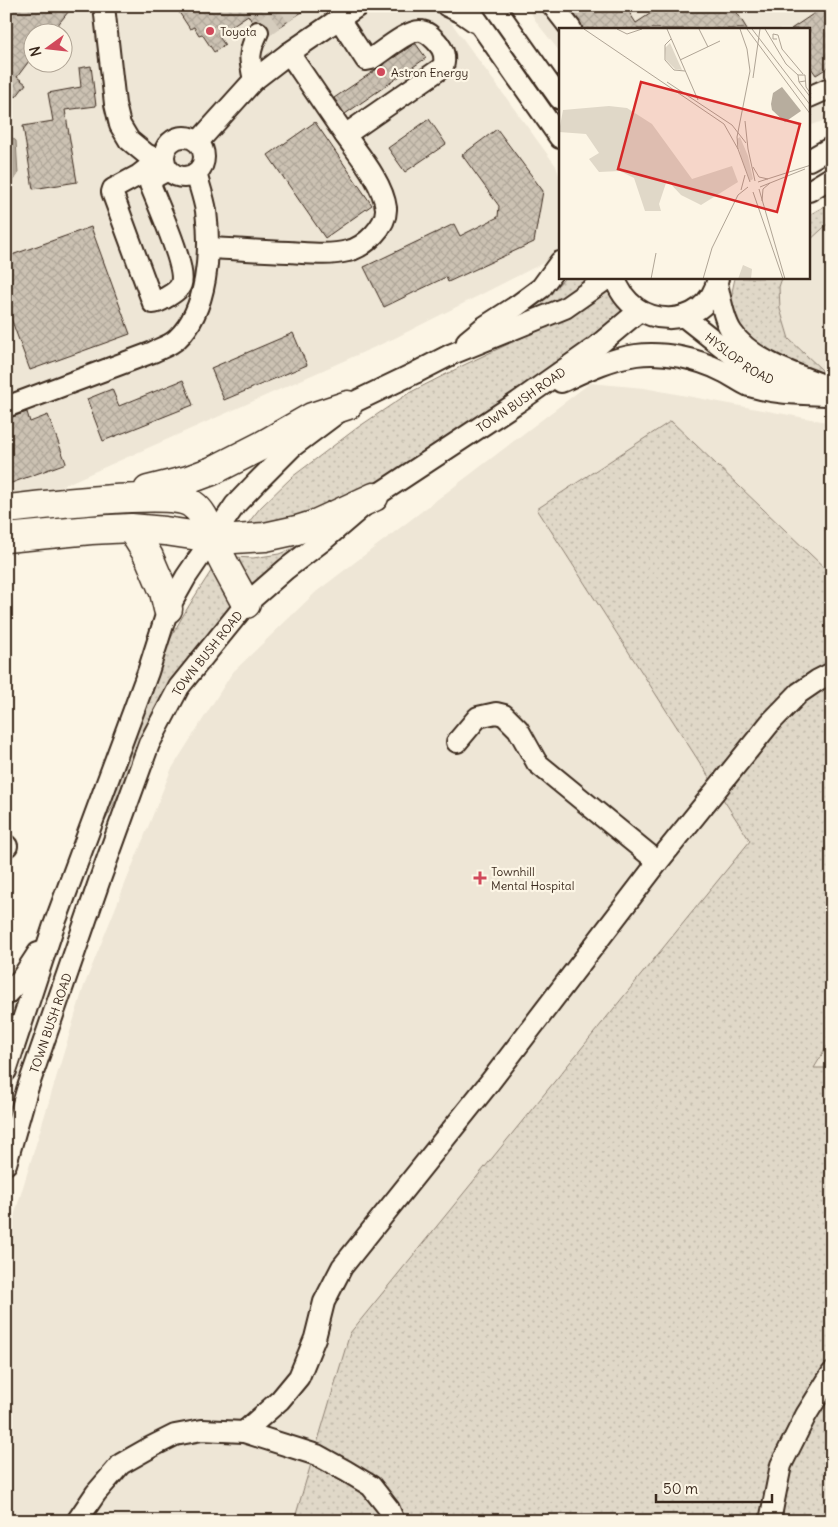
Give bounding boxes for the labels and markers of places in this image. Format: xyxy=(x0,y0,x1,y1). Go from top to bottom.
place label: Toyota xyxy=(220,24,257,39)
marker: Toyota xyxy=(204,25,216,37)
place label: Astron Energy xyxy=(391,65,468,80)
marker: Astron Energy xyxy=(375,66,387,78)
place label: Townhill Mental Hospital xyxy=(491,864,574,893)
marker: Townhill Mental Hospital xyxy=(473,871,487,885)

